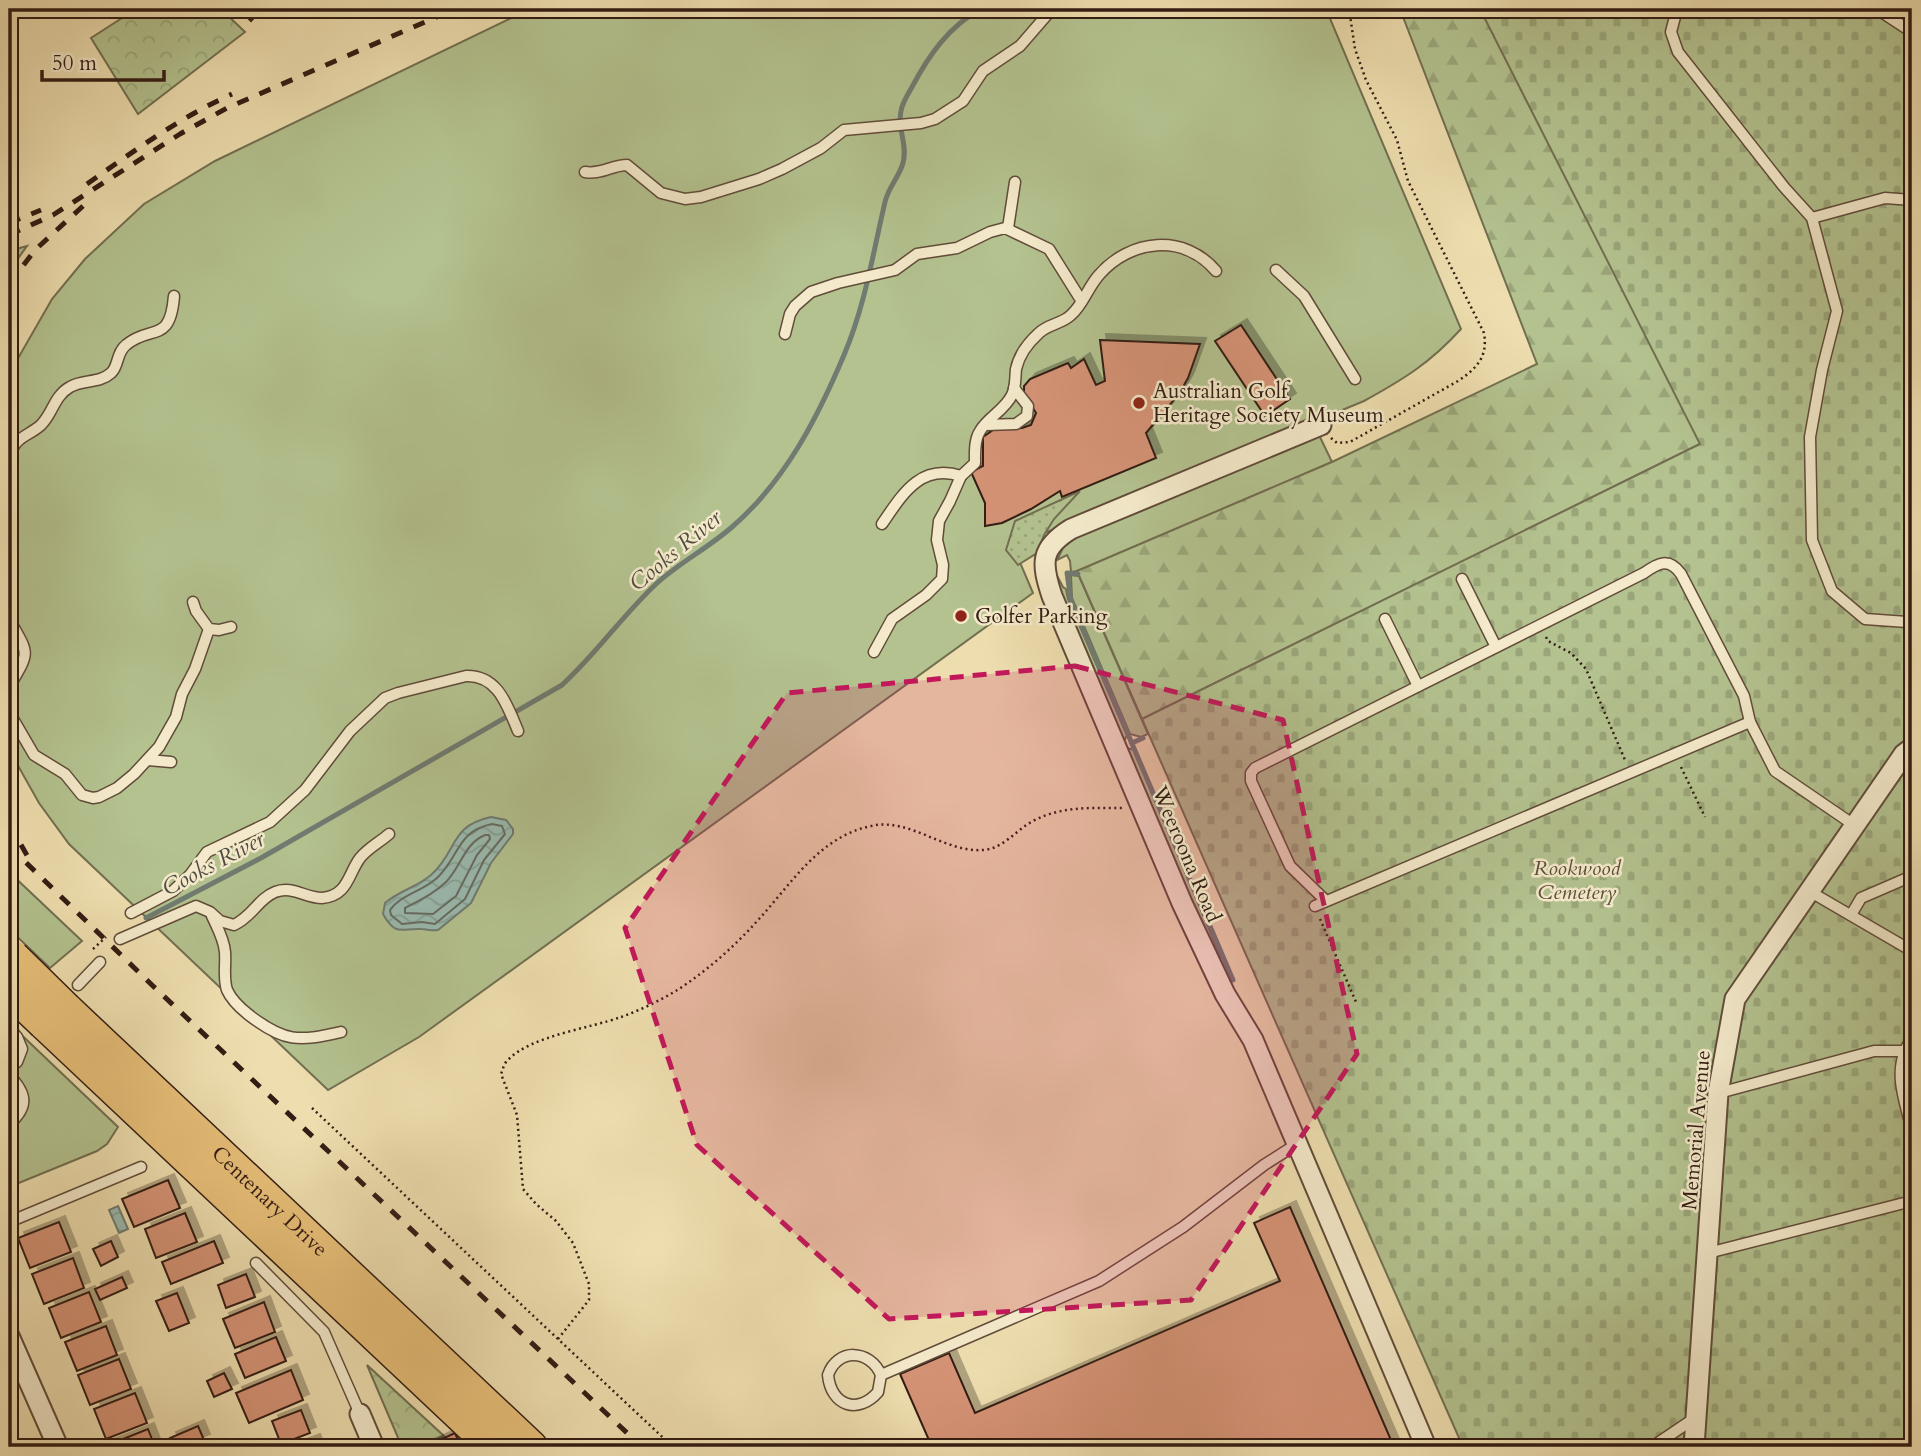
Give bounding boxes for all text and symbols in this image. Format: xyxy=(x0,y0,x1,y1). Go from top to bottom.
scale bar xyxy=(42,38,164,82)
text: 50 m xyxy=(52,49,97,78)
place label: Australian Golf Heritage Society Museum xyxy=(1153,377,1384,430)
marker: Australian Golf Heritage Society Museum xyxy=(1131,395,1147,411)
water label: Cooks River xyxy=(622,502,729,598)
place label: Golfer Parking xyxy=(975,602,1108,631)
marker: Golfer Parking xyxy=(953,608,969,624)
street label: Weeroona Road xyxy=(1144,781,1228,927)
water label: Cooks River xyxy=(157,823,271,903)
park label: Rookwood Cemetery xyxy=(1533,854,1621,907)
street label: Memorial Avenue xyxy=(1675,1049,1718,1211)
street label: Centenary Drive xyxy=(205,1139,334,1263)

